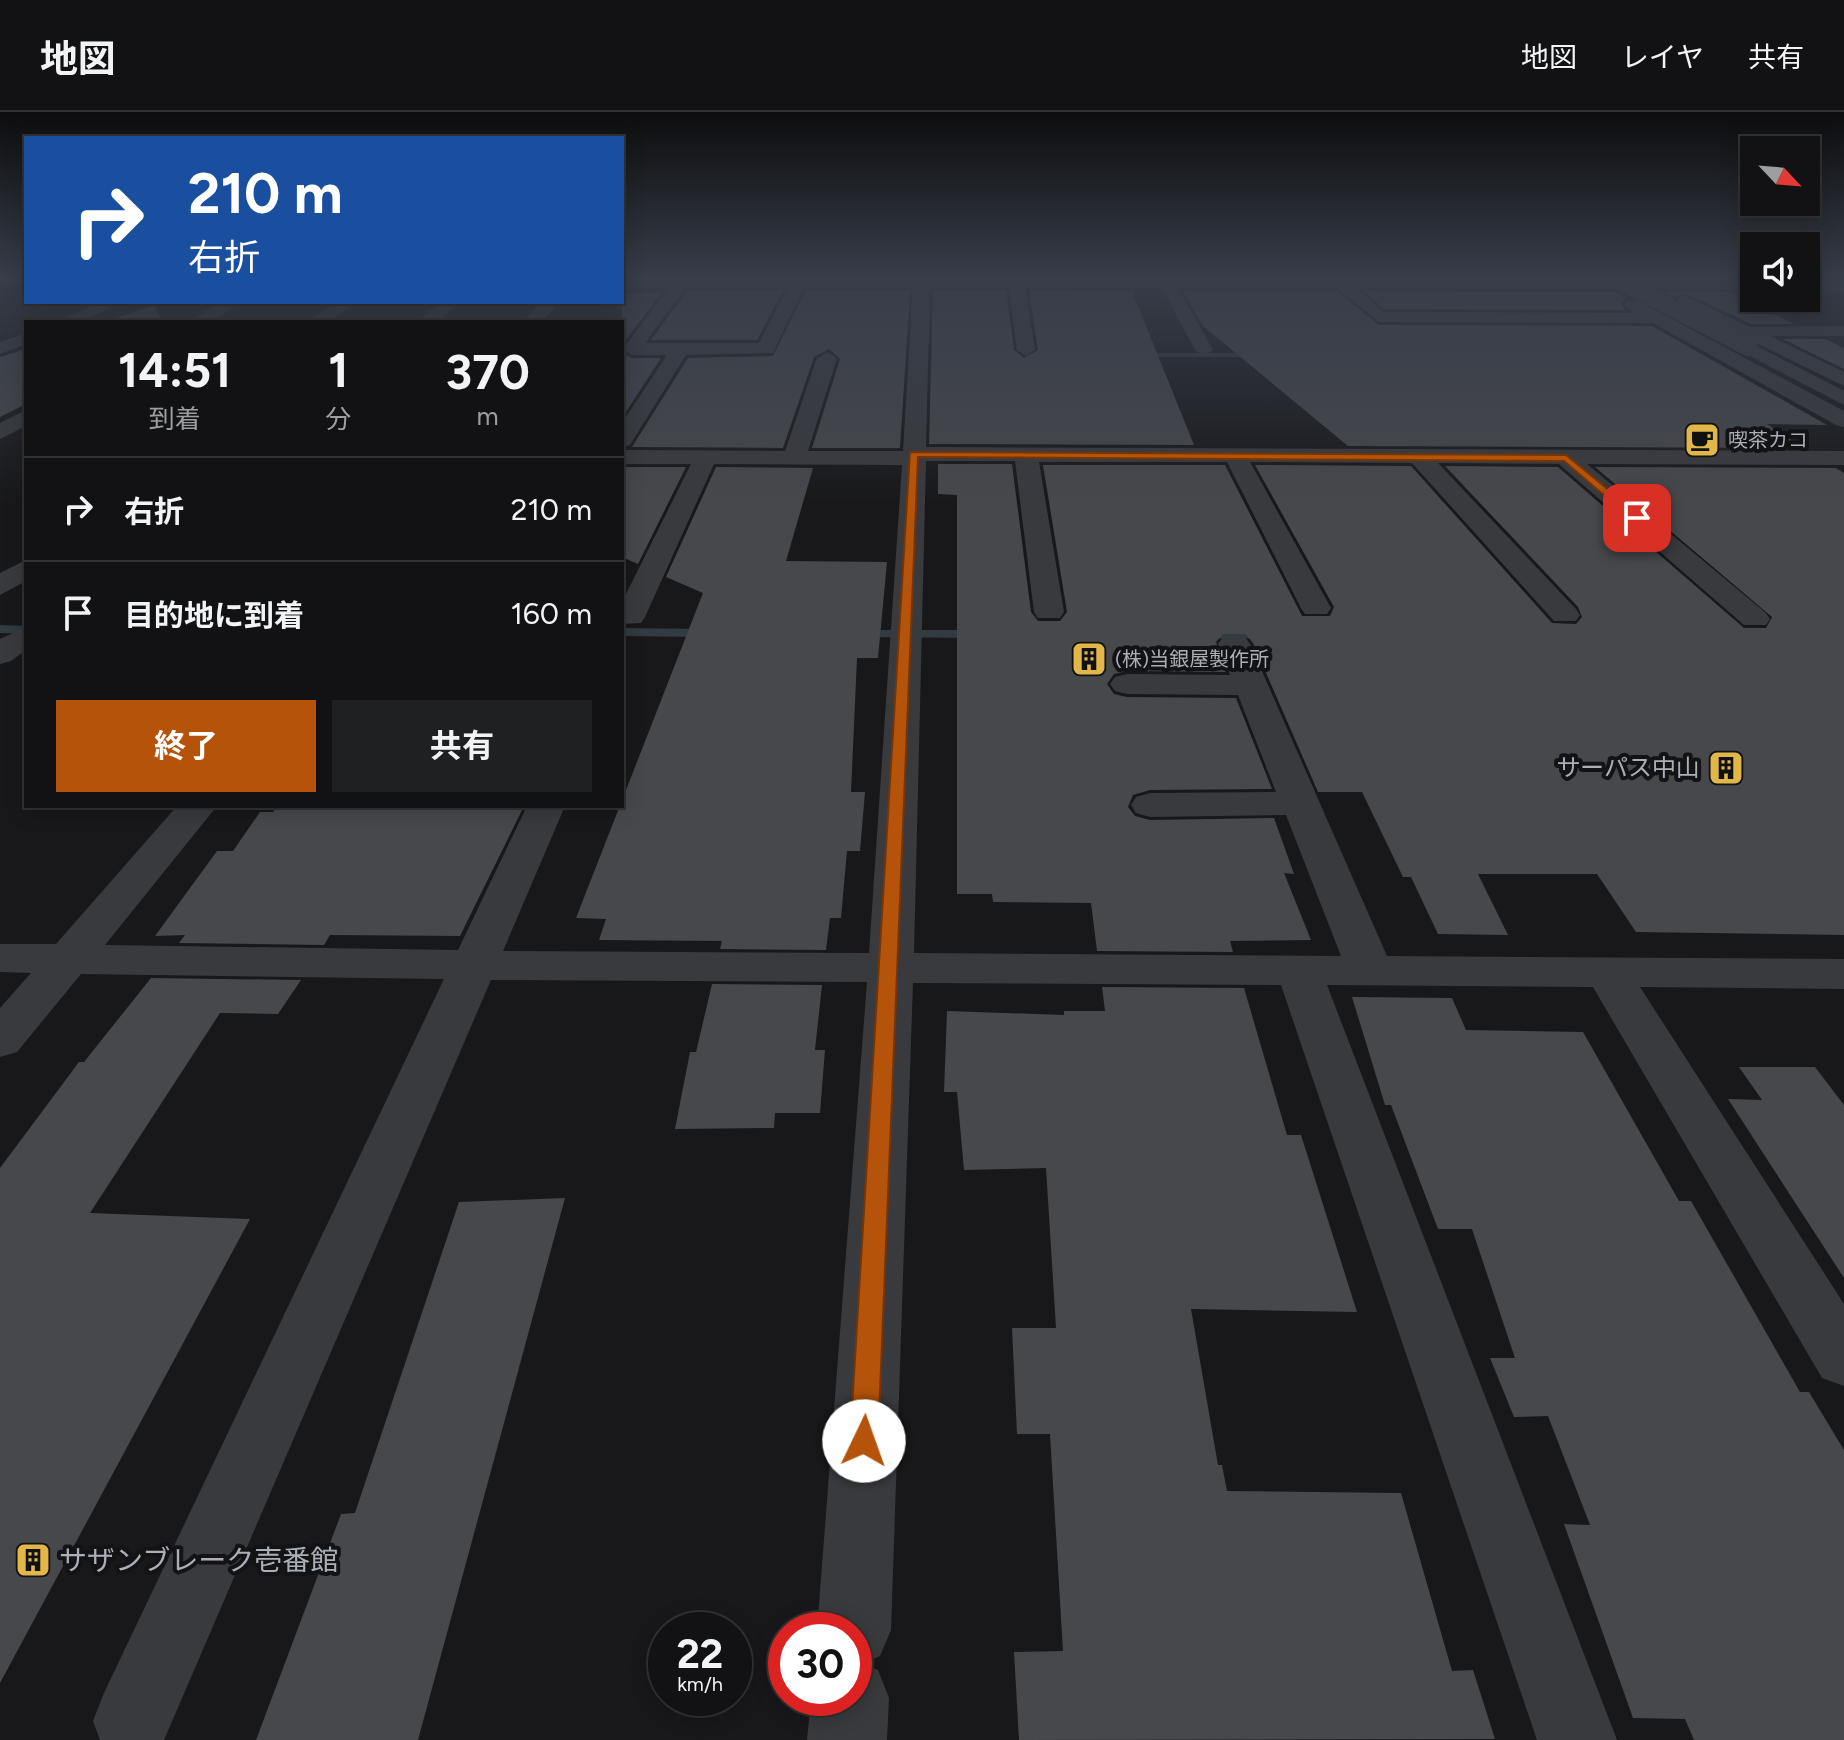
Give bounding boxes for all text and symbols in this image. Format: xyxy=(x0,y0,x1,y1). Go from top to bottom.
text: 地図 xyxy=(40,36,116,82)
text: 地図 xyxy=(1521,40,1577,74)
text: レイヤ xyxy=(1621,40,1704,74)
text: 共有 xyxy=(1748,40,1804,74)
north arrow xyxy=(1740,136,1820,216)
map controls xyxy=(1740,136,1820,312)
text: 210 m xyxy=(188,160,343,227)
icon: right xyxy=(56,168,160,272)
button: sound xyxy=(1740,232,1820,312)
text: 右折 xyxy=(188,236,260,279)
text: 14:51 xyxy=(118,341,231,399)
text: 1 xyxy=(328,341,349,399)
text: 370 xyxy=(445,343,530,401)
text: m xyxy=(477,400,499,432)
text: 到着 xyxy=(149,403,201,435)
text: 分 xyxy=(325,403,351,435)
cafe icon: 喫茶カコ xyxy=(1683,421,1721,459)
place label: 喫茶カコ xyxy=(1728,428,1808,452)
pin xyxy=(1603,484,1671,552)
icon: right xyxy=(56,487,100,531)
text: 210 m xyxy=(511,491,592,528)
text: 右折 xyxy=(124,493,184,530)
icon: arrive xyxy=(1615,496,1659,540)
icon: arrive xyxy=(56,591,100,635)
text: 160 m xyxy=(510,595,592,632)
text: 目的地に到着 xyxy=(124,597,304,634)
building icon: (株)当銀屋製作所 xyxy=(1070,640,1108,678)
place label: (株)当銀屋製作所 xyxy=(1115,647,1269,671)
button: 終了 xyxy=(56,700,316,792)
button: 共有 xyxy=(332,700,592,792)
building icon: サーパス中山 xyxy=(1707,749,1745,787)
place label: サーパス中山 xyxy=(1556,753,1700,782)
position arrow xyxy=(822,1399,906,1483)
building icon: サザンブレーク壱番館 xyxy=(14,1541,52,1579)
place label: サザンブレーク壱番館 xyxy=(59,1543,338,1577)
speed limit sign: 30 xyxy=(768,1612,872,1716)
text: 22 xyxy=(677,1630,723,1678)
text: km/h xyxy=(677,1672,723,1696)

